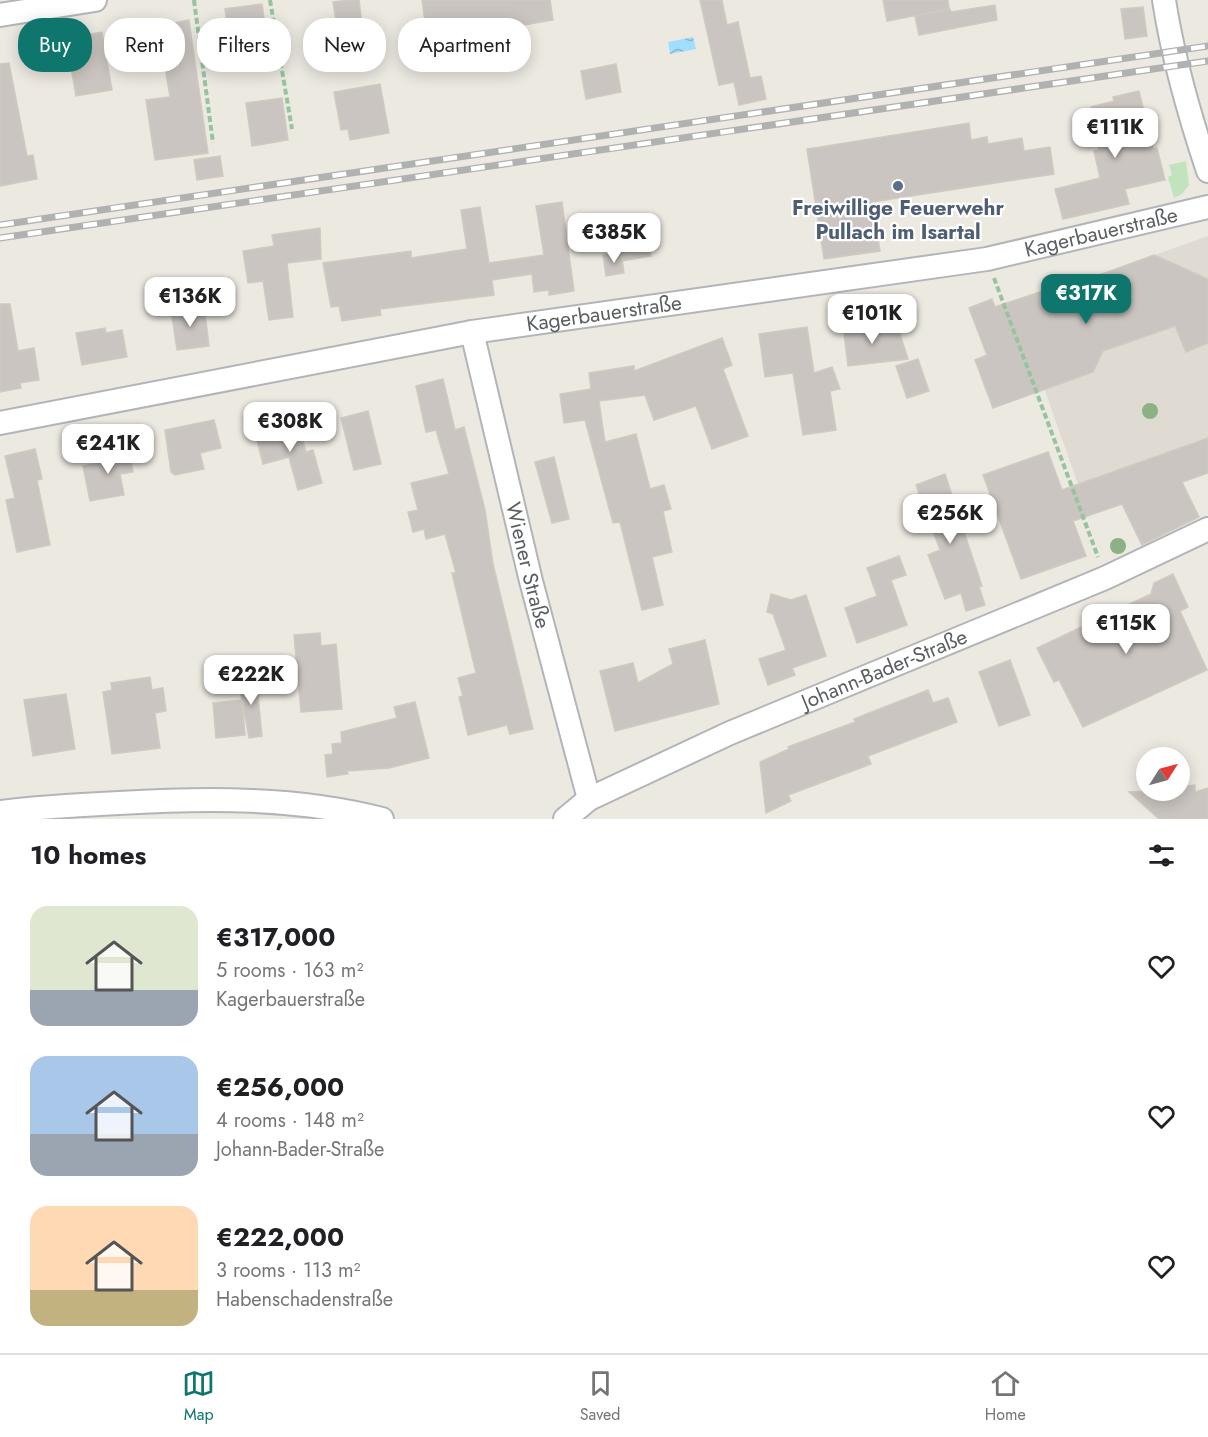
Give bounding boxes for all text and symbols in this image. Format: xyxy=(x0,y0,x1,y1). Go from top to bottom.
chip: Buy xyxy=(18,18,92,72)
chip: Rent xyxy=(104,18,185,72)
chip: Filters xyxy=(197,18,291,72)
chip: New xyxy=(303,18,386,72)
chip: Apartment xyxy=(398,18,531,72)
pin: €111K xyxy=(1073,108,1157,159)
text: €111K xyxy=(1086,113,1144,142)
marker: Freiwillige Feuerwehr Pullach im Isartal xyxy=(891,179,905,193)
place label: Freiwillige Feuerwehr Pullach im Isartal xyxy=(792,193,1004,247)
street label: Kagerbauerstraße xyxy=(1021,200,1181,265)
pin: €385K xyxy=(572,213,656,264)
text: €385K xyxy=(582,218,646,247)
pin: €317K xyxy=(1044,274,1128,325)
pin: €136K xyxy=(148,277,232,328)
text: €317K xyxy=(1055,279,1117,308)
text: €136K xyxy=(158,282,222,311)
street label: Kagerbauerstraße xyxy=(524,287,684,339)
pin: €101K xyxy=(830,294,914,345)
text: €101K xyxy=(842,299,902,328)
pin: €308K xyxy=(248,402,332,453)
text: €308K xyxy=(257,407,323,436)
pin: €241K xyxy=(66,424,150,475)
text: €241K xyxy=(76,429,140,458)
pin: €256K xyxy=(908,494,992,545)
street label: Wiener Straße xyxy=(498,499,558,632)
text: €256K xyxy=(917,499,983,528)
pin: €115K xyxy=(1084,604,1168,655)
text: €115K xyxy=(1096,609,1156,638)
street label: Johann-Bader-Straße xyxy=(794,621,972,718)
pin: €222K xyxy=(209,655,293,706)
text: €222K xyxy=(218,660,284,689)
north arrow xyxy=(1136,747,1190,801)
map controls xyxy=(1136,747,1190,801)
text: 10 homes xyxy=(30,836,146,874)
icon: filters xyxy=(1145,839,1178,872)
text: €317,000 xyxy=(216,918,336,956)
icon: home xyxy=(78,930,150,1002)
icon: heart xyxy=(1145,950,1178,983)
text: 5 rooms · 163 m² xyxy=(216,956,363,985)
text: Kagerbauerstraße xyxy=(216,985,365,1014)
text: €256,000 xyxy=(216,1068,344,1106)
icon: home xyxy=(78,1080,150,1152)
icon: heart xyxy=(1145,1100,1178,1133)
text: 4 rooms · 148 m² xyxy=(216,1106,364,1135)
text: Johann-Bader-Straße xyxy=(216,1135,384,1164)
text: €222,000 xyxy=(216,1218,344,1256)
icon: home xyxy=(78,1230,150,1302)
icon: heart xyxy=(1145,1250,1178,1283)
text: 3 rooms · 113 m² xyxy=(216,1256,360,1285)
text: Habenschadenstraße xyxy=(216,1285,393,1314)
tab: Map xyxy=(182,1367,215,1426)
tab: Saved xyxy=(580,1367,620,1426)
tab: Home xyxy=(985,1367,1026,1426)

